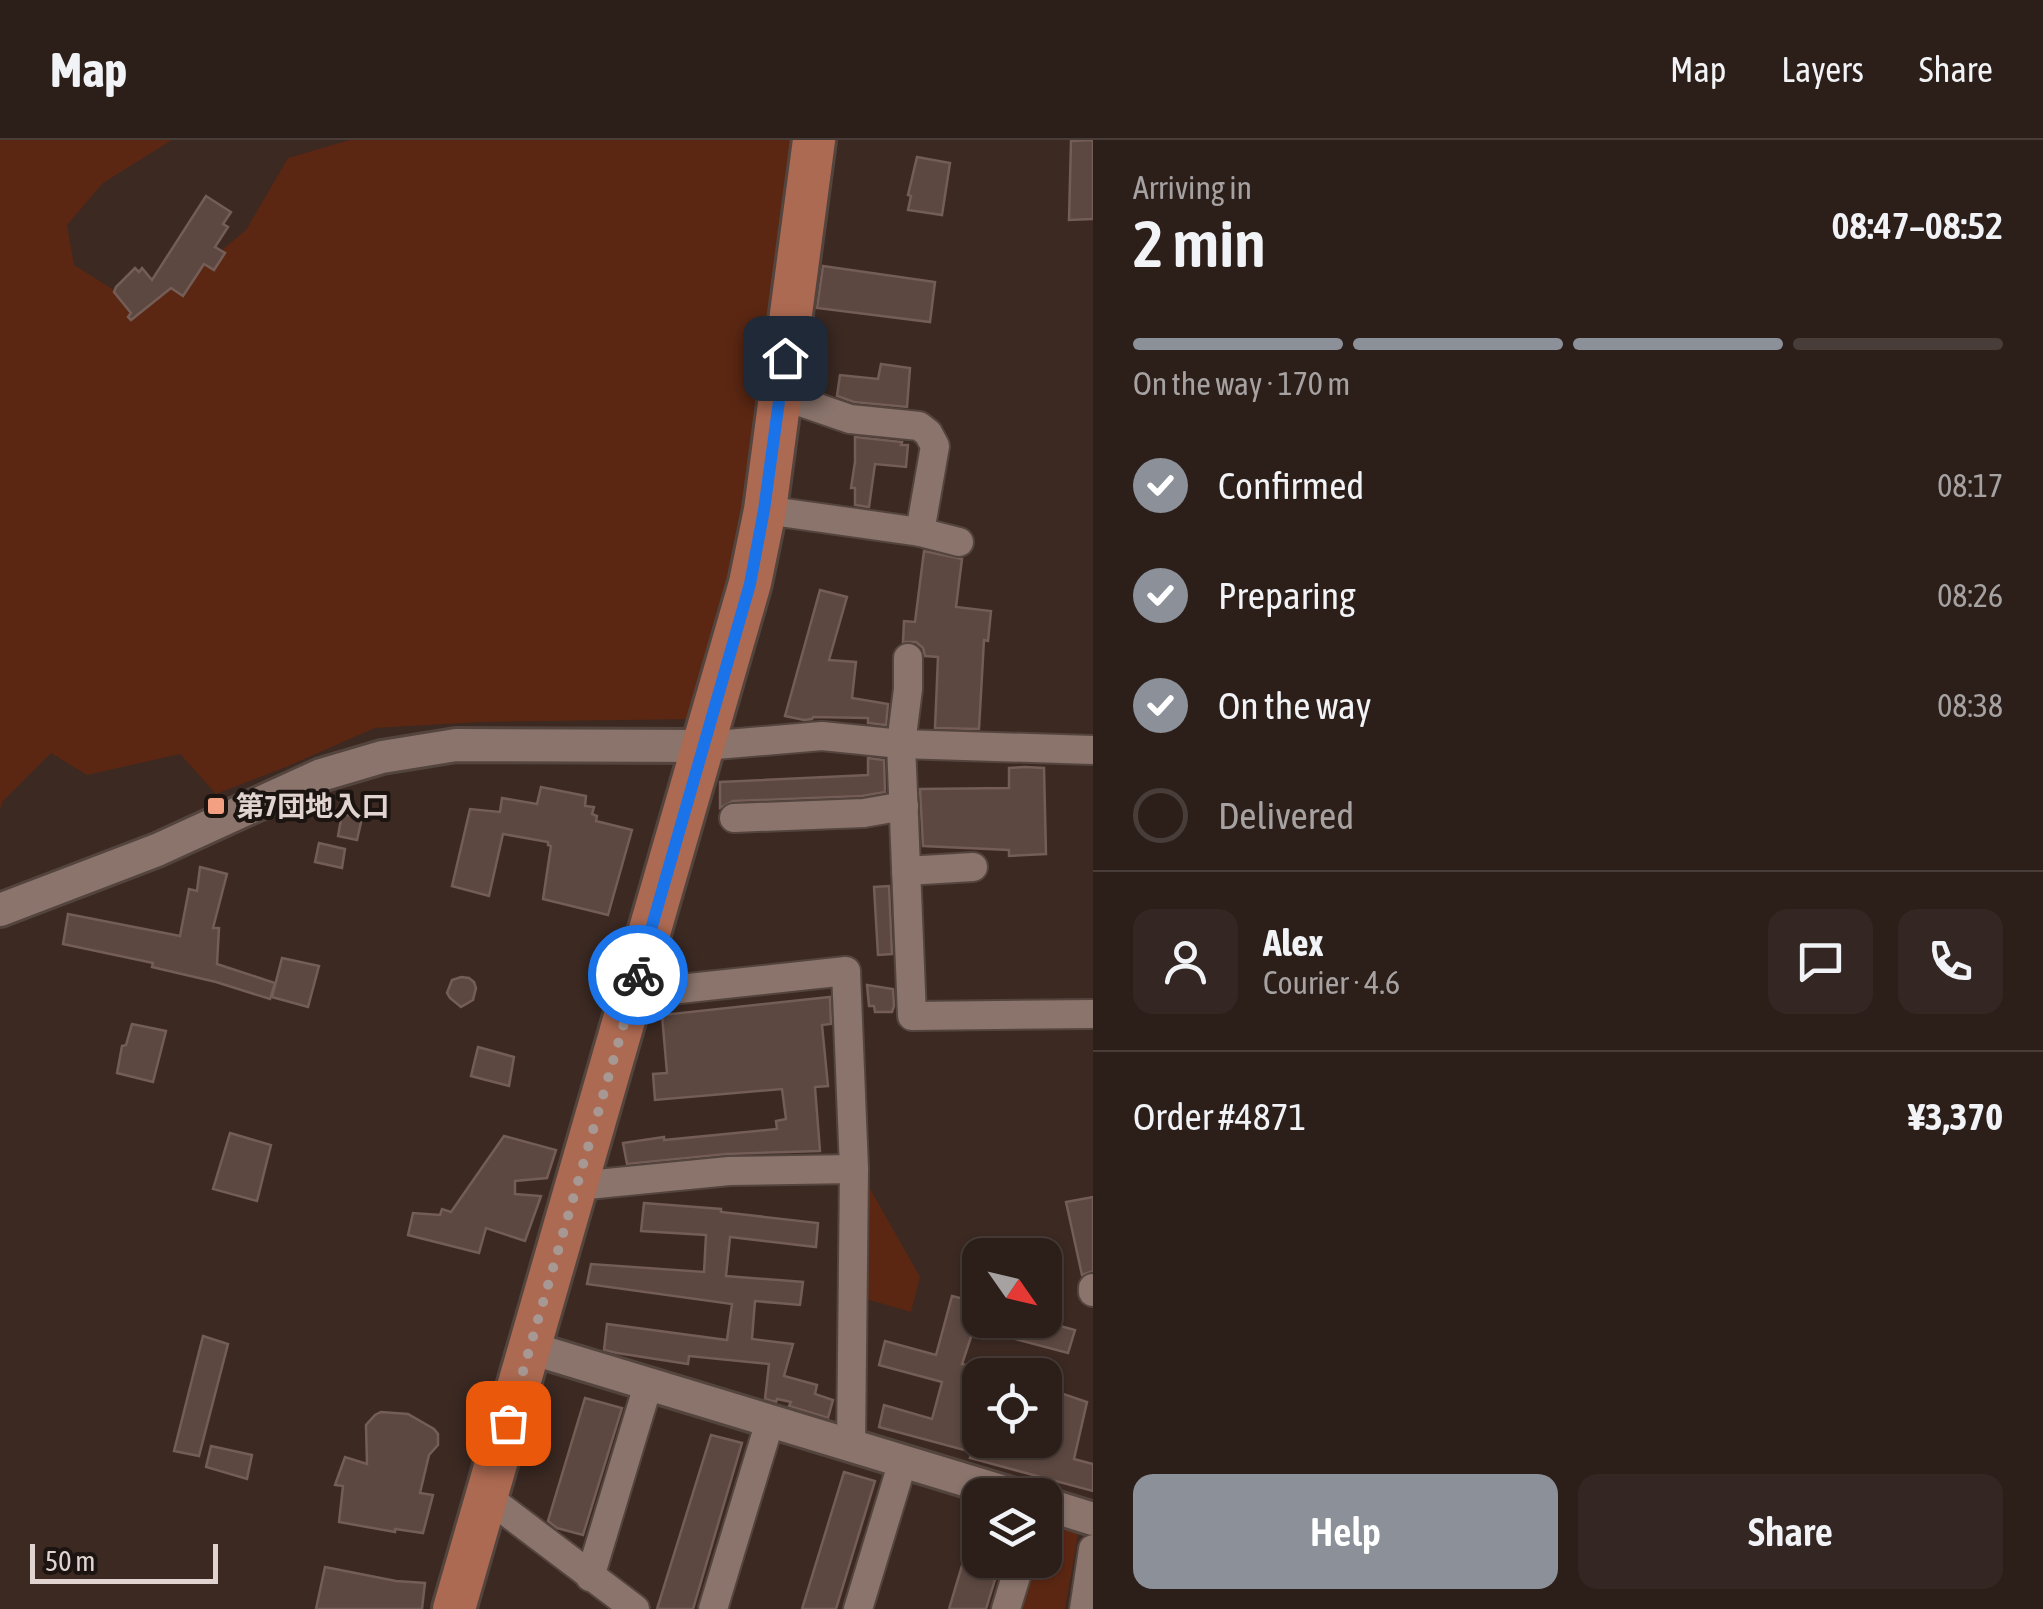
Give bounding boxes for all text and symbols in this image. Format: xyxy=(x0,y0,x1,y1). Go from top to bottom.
text: Map xyxy=(50,42,127,97)
text: Map xyxy=(1670,49,1726,89)
text: Layers xyxy=(1781,49,1864,89)
text: Share xyxy=(1919,49,1993,89)
text: Arriving in xyxy=(1133,169,1252,206)
text: 08:47–08:52 xyxy=(1831,204,2003,247)
text: 2 min xyxy=(1133,206,1266,281)
pin xyxy=(743,316,828,401)
icon: home xyxy=(758,331,813,386)
text: On the way · 170 m xyxy=(1133,365,1350,402)
icon: check xyxy=(1133,458,1188,513)
text: Confirmed xyxy=(1218,464,1364,507)
text: 08:17 xyxy=(1937,467,2003,504)
icon: check xyxy=(1133,568,1188,623)
text: Preparing xyxy=(1218,574,1356,617)
text: 08:26 xyxy=(1937,577,2003,614)
icon: check xyxy=(1133,678,1188,733)
text: On the way xyxy=(1218,684,1371,727)
text: 08:38 xyxy=(1937,687,2003,724)
place label: 第7団地入口 xyxy=(236,790,389,822)
text: Delivered xyxy=(1218,794,1354,837)
marker: 第7団地入口 xyxy=(205,795,227,817)
button: person xyxy=(1133,909,1238,1014)
button: chat xyxy=(1768,909,1873,1014)
button: phone xyxy=(1898,909,2003,1014)
text: Alex xyxy=(1263,921,1324,964)
courier xyxy=(588,925,688,1025)
icon: bike xyxy=(611,948,666,1003)
text: Courier · 4.6 xyxy=(1263,964,1400,1001)
text: Order #4871 xyxy=(1133,1095,1306,1138)
text: ¥3,370 xyxy=(1908,1095,2003,1138)
north arrow xyxy=(962,1238,1062,1338)
map controls xyxy=(962,1238,1062,1578)
button: locate xyxy=(962,1358,1062,1458)
pin xyxy=(466,1381,551,1466)
icon: bag xyxy=(481,1396,536,1451)
button: Help xyxy=(1133,1474,1558,1589)
button: Share xyxy=(1578,1474,2003,1589)
button: layers xyxy=(962,1478,1062,1578)
scale bar xyxy=(30,1539,218,1584)
text: 50 m xyxy=(45,1545,95,1577)

